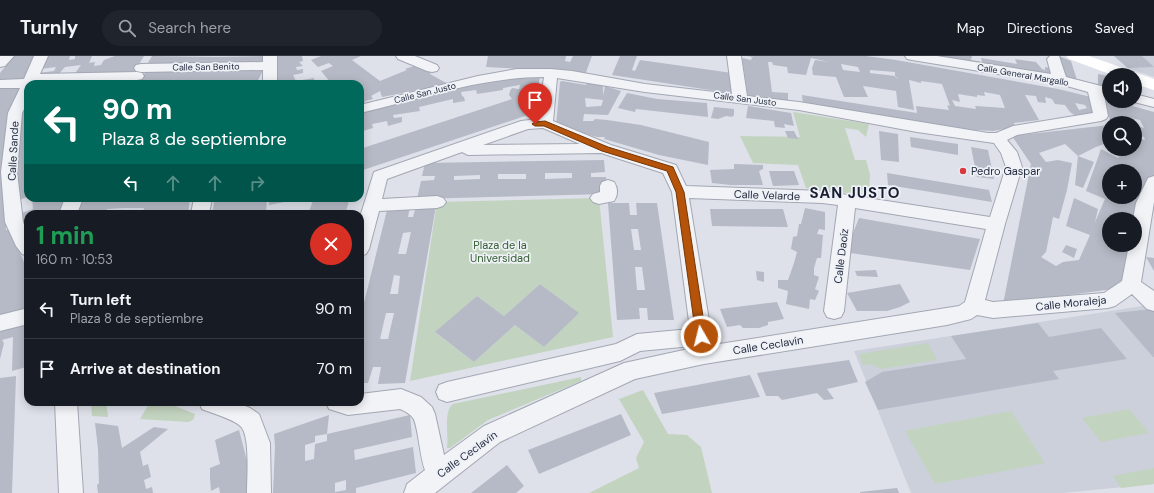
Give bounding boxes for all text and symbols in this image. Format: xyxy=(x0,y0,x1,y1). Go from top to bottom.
search box xyxy=(102,10,382,46)
text: Turnly xyxy=(20,15,78,40)
icon: search xyxy=(116,17,138,39)
text: Search here xyxy=(148,18,231,38)
text: Map xyxy=(957,19,985,37)
text: Directions xyxy=(1007,19,1073,37)
text: Saved xyxy=(1095,19,1134,37)
street label: Calle San Benito xyxy=(172,60,240,74)
street label: Calle General Margallo xyxy=(976,61,1070,89)
map controls xyxy=(1102,68,1142,252)
button: sound xyxy=(1102,68,1142,108)
street label: Calle San Justo xyxy=(393,80,457,106)
pin xyxy=(518,83,552,124)
icon: arrive xyxy=(524,89,546,111)
street label: Calle San Justo xyxy=(713,89,777,109)
text: 90 m xyxy=(102,91,172,128)
icon: left xyxy=(36,96,88,148)
button: search xyxy=(1102,116,1142,156)
street label: Calle Sande xyxy=(4,121,22,181)
text: Plaza 8 de septiembre xyxy=(102,127,287,151)
place label: Pedro Gaspar xyxy=(971,164,1040,178)
button: + xyxy=(1102,164,1142,204)
marker: Pedro Gaspar xyxy=(958,166,968,176)
icon: left xyxy=(120,172,142,194)
icon: ahead xyxy=(162,172,184,194)
icon: ahead xyxy=(204,172,226,194)
icon: right xyxy=(246,172,268,194)
district label: SAN JUSTO xyxy=(810,183,900,203)
street label: Calle Velarde xyxy=(734,187,800,203)
button: − xyxy=(1102,212,1142,252)
text: 1 min xyxy=(36,220,94,251)
button: close xyxy=(310,223,352,265)
street label: Calle Daoíz xyxy=(831,228,851,284)
park label: Plaza de la Universidad xyxy=(470,238,530,265)
text: 160 m · 10:53 xyxy=(36,251,113,268)
text: Turn left xyxy=(70,290,131,310)
street label: Calle Moraleja xyxy=(1035,292,1107,314)
icon: left xyxy=(36,298,58,320)
text: 90 m xyxy=(315,299,352,319)
text: Plaza 8 de septiembre xyxy=(70,310,203,327)
position arrow xyxy=(680,315,722,357)
street label: Calle Ceclavín xyxy=(732,333,804,357)
icon: arrive xyxy=(36,358,58,380)
text: Arrive at destination xyxy=(70,359,221,379)
text: 70 m xyxy=(317,359,352,379)
street label: Calle Ceclavín xyxy=(434,427,500,481)

